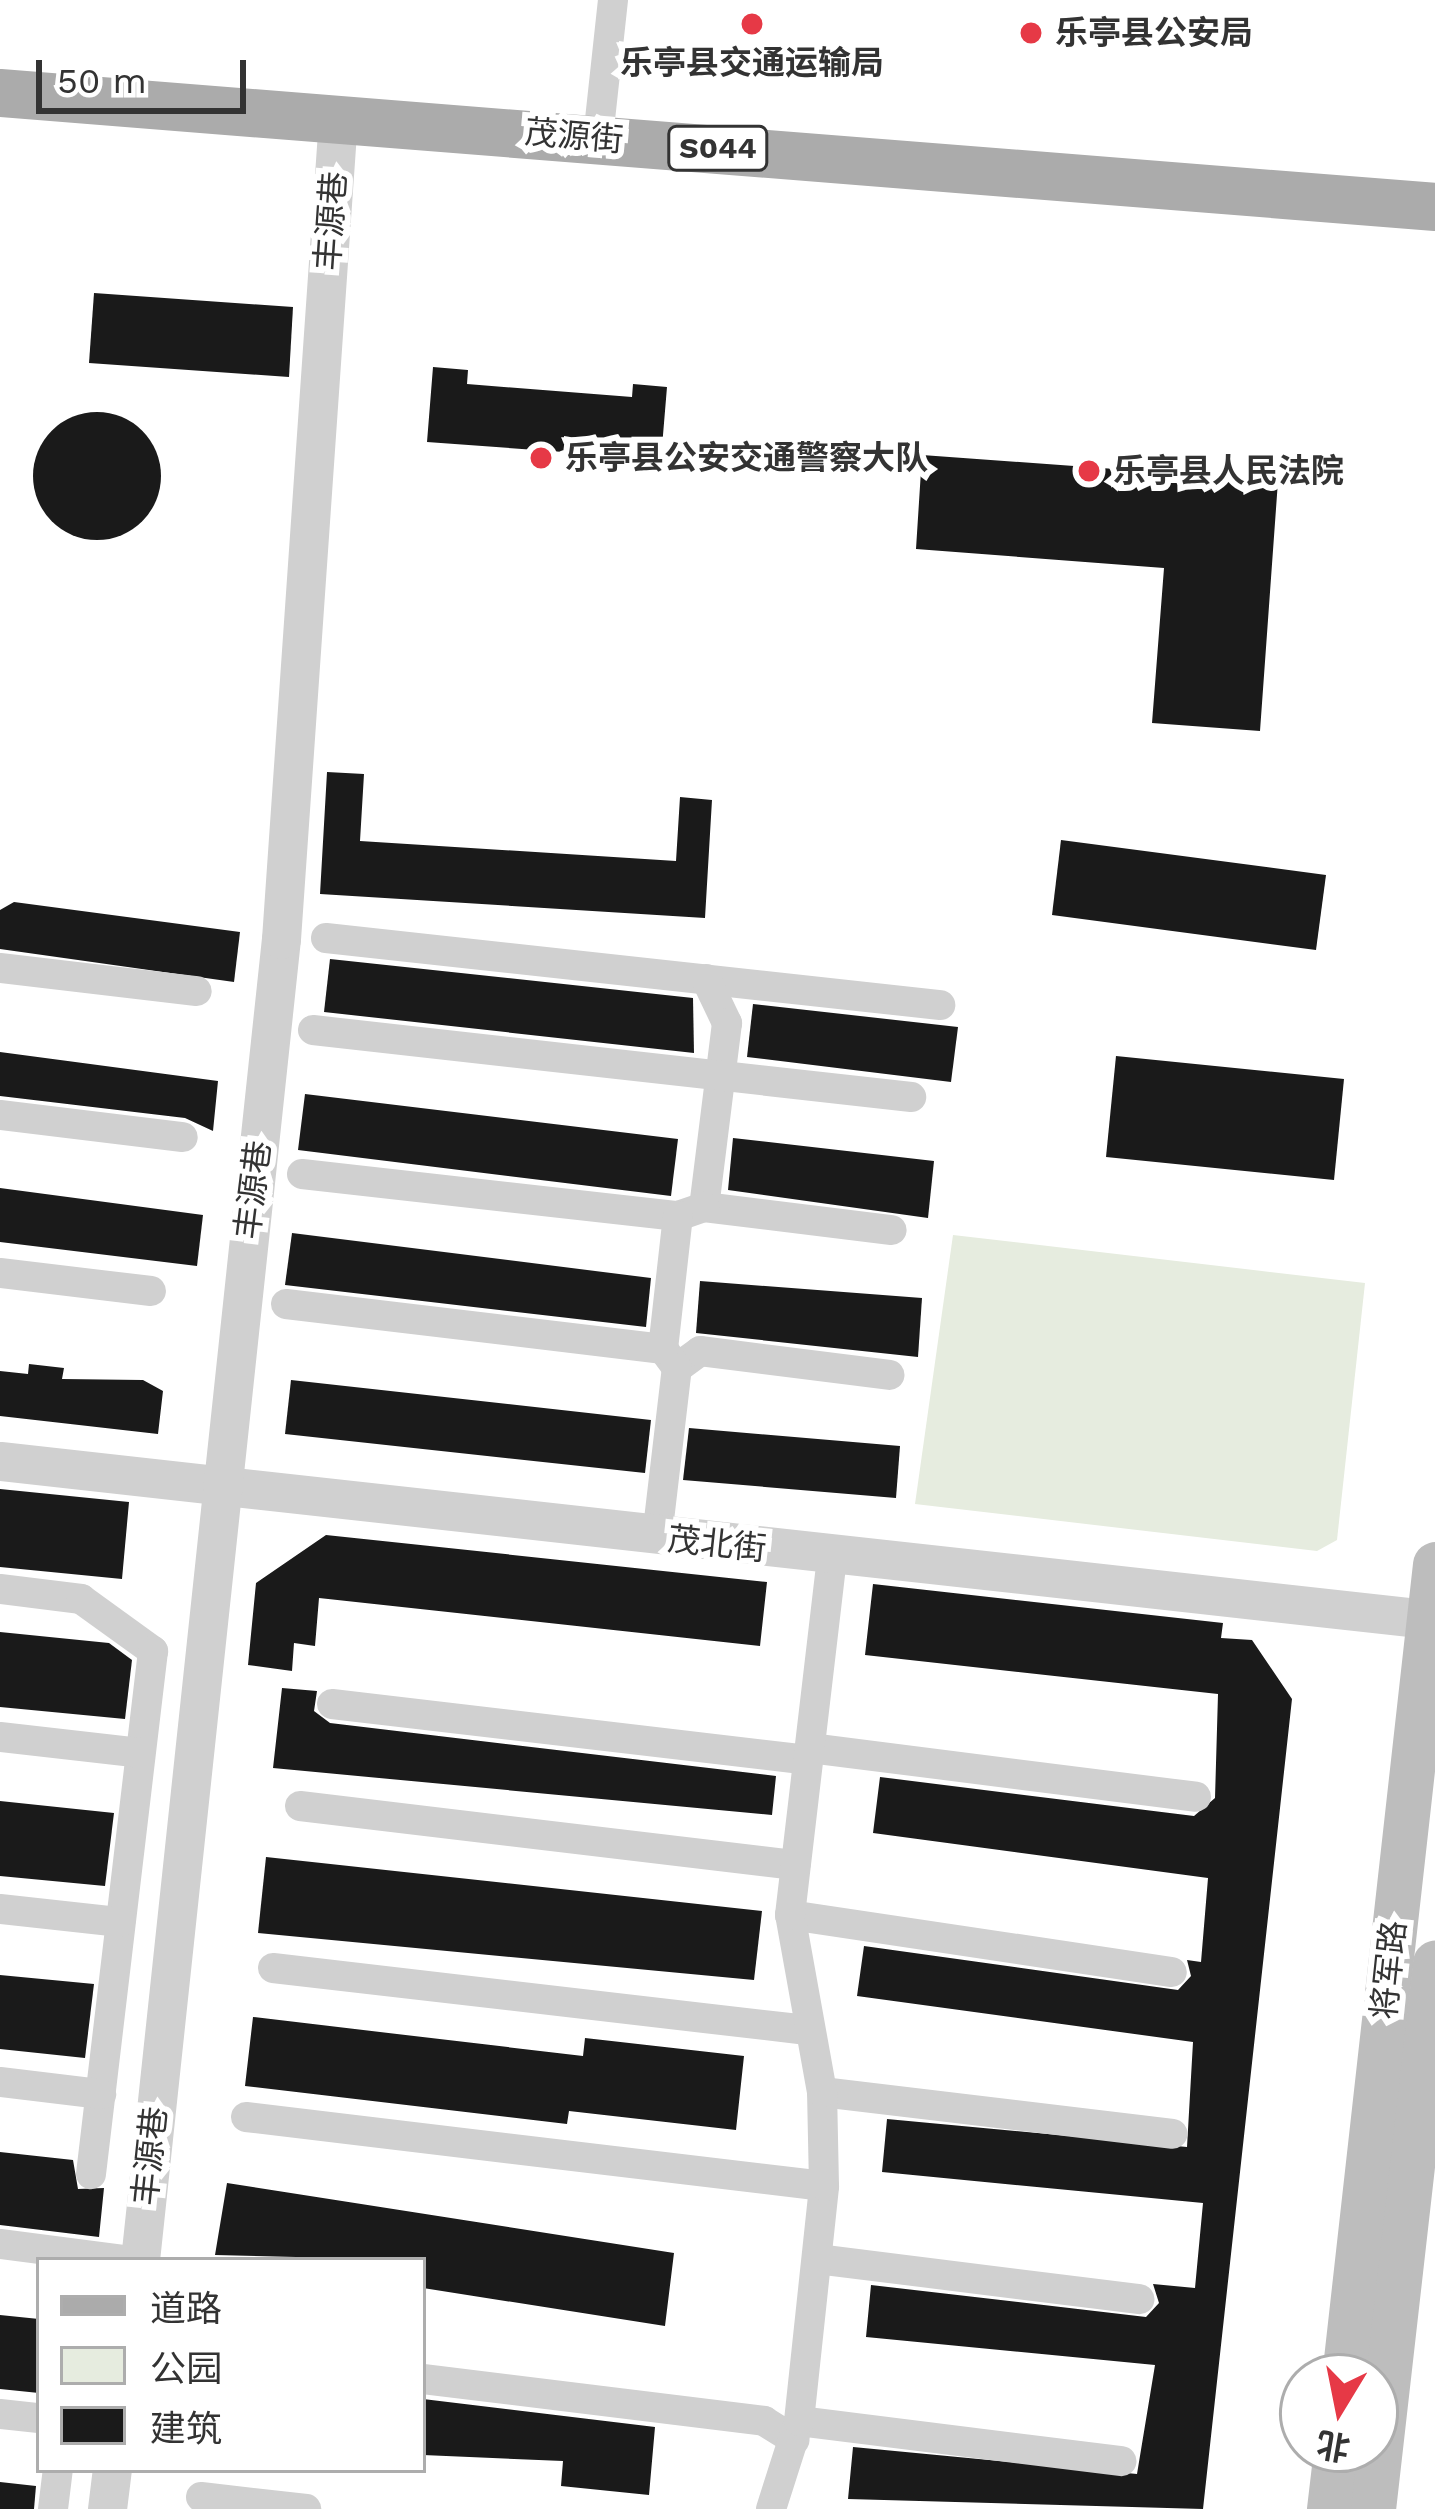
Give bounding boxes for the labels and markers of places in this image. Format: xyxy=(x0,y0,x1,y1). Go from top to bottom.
marker: 乐亭县交通运输局 xyxy=(739,11,765,37)
place label: 乐亭县公安局 xyxy=(1055,13,1253,53)
marker: 乐亭县公安局 xyxy=(1018,20,1044,46)
place label: 乐亭县交通运输局 xyxy=(620,43,884,83)
place label: 乐亭县公安交通警察大队 xyxy=(565,438,928,478)
marker: 乐亭县公安交通警察大队 xyxy=(528,445,554,471)
place label: 乐亭县人民法院 xyxy=(1113,451,1344,491)
marker: 乐亭县人民法院 xyxy=(1076,458,1102,484)

